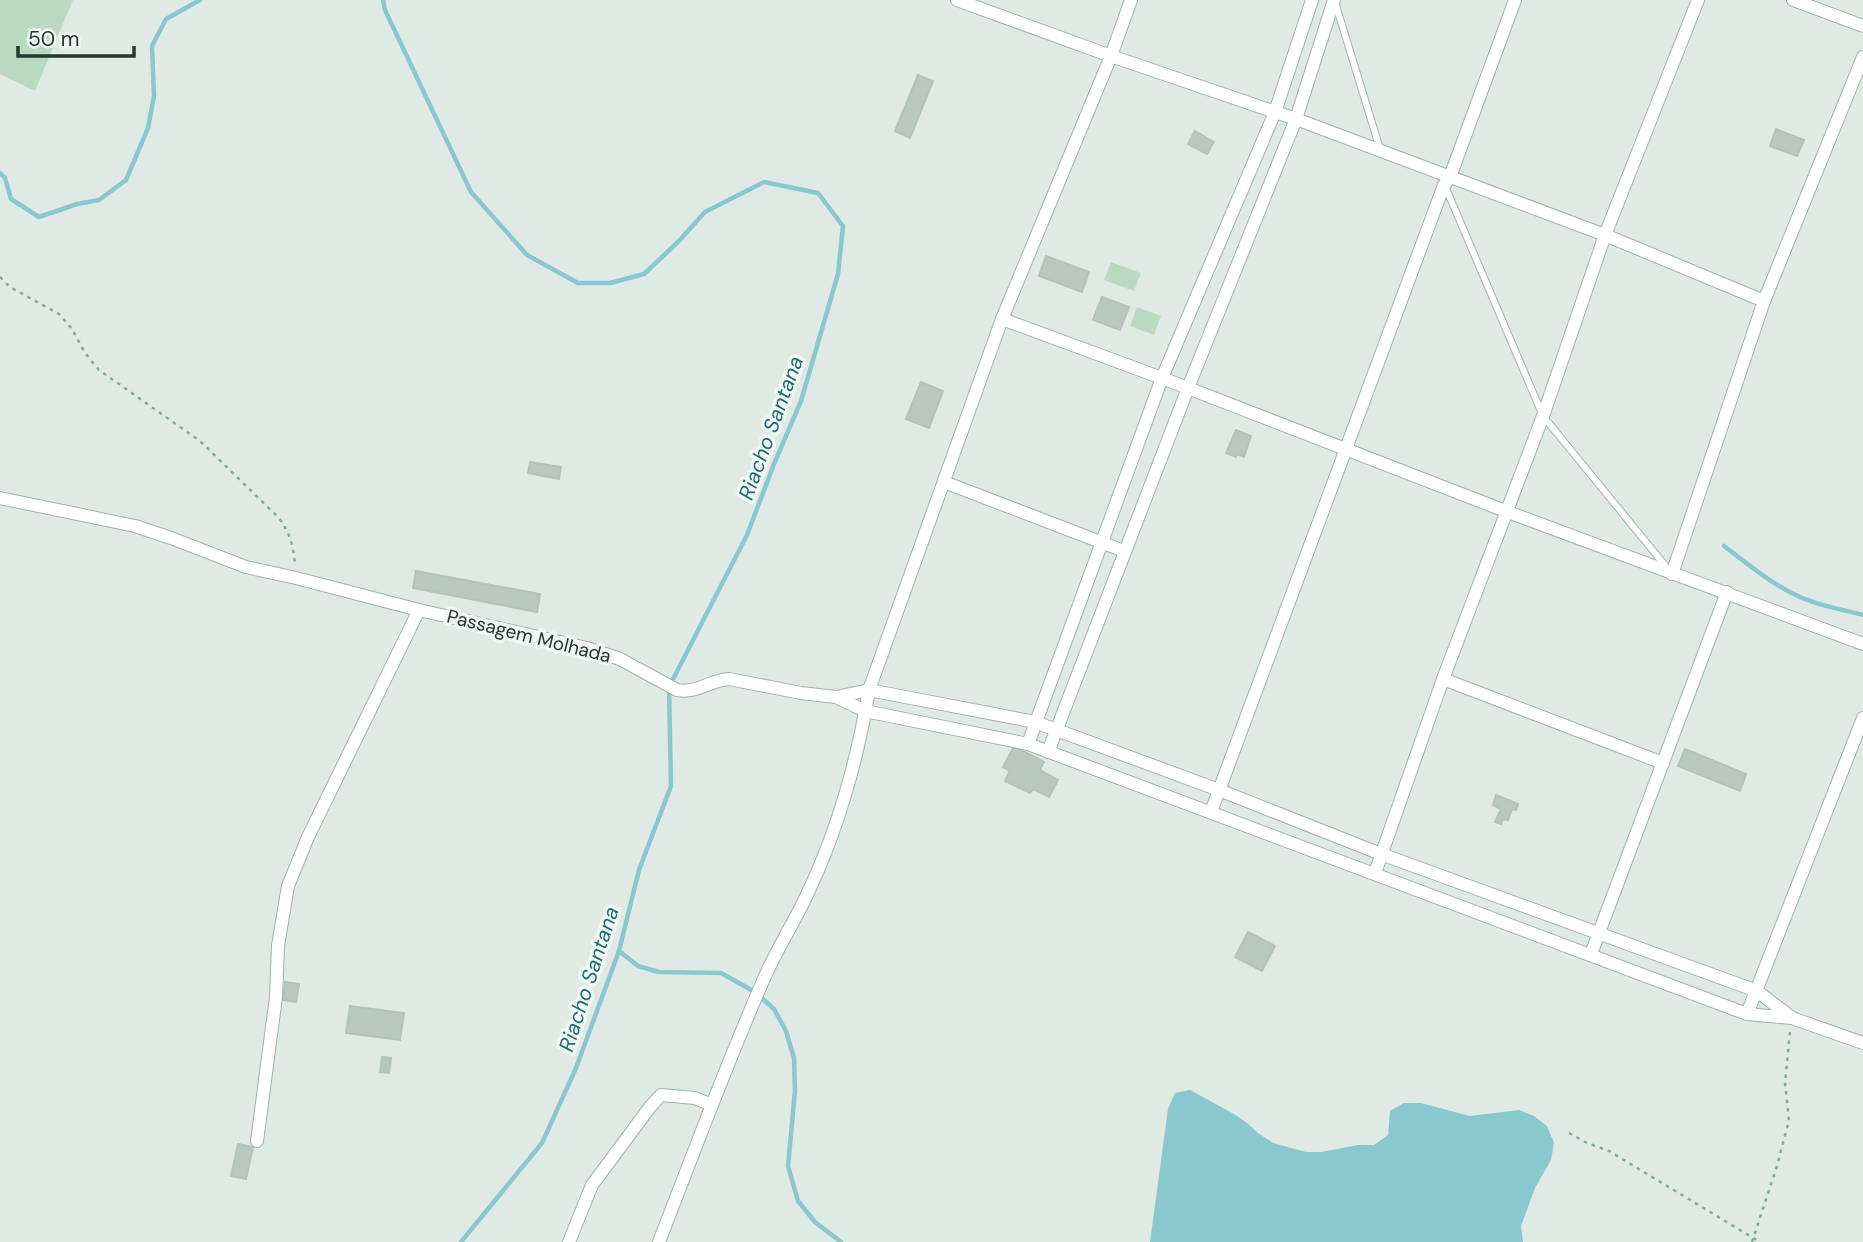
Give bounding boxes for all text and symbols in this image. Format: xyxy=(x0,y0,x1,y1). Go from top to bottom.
scale bar xyxy=(18,14,133,58)
text: 50 m xyxy=(28,25,79,53)
water label: Riacho Santana xyxy=(732,352,810,504)
street label: Passagem Molhada xyxy=(444,604,614,668)
water label: Riacho Santana xyxy=(552,903,626,1055)

